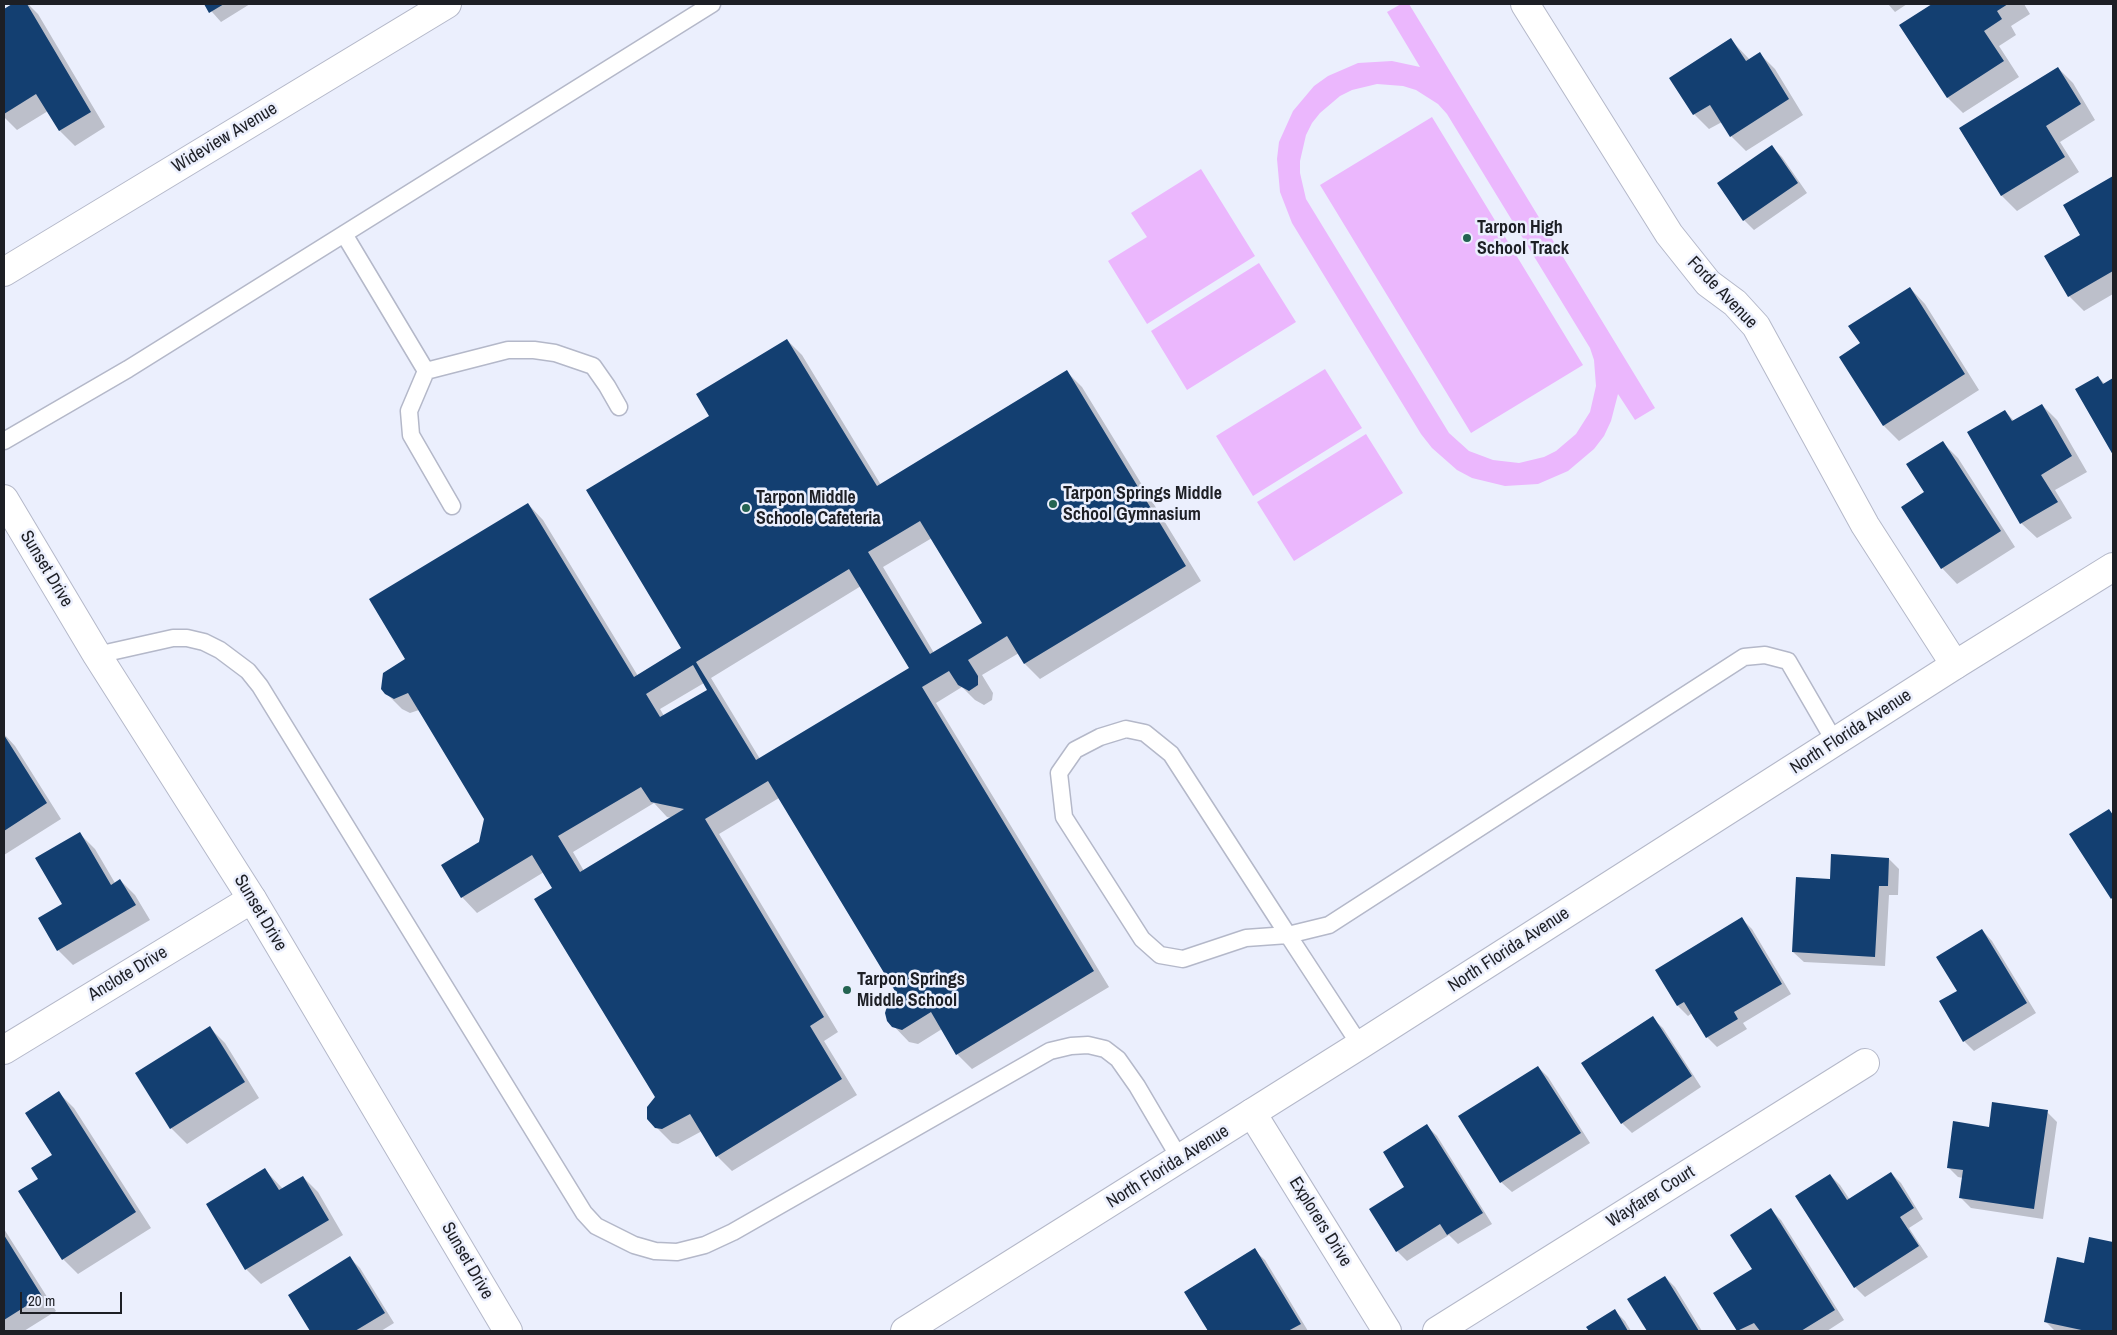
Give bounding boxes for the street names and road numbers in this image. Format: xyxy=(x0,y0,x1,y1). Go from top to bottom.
street label: Wideview Avenue xyxy=(169,98,281,178)
street label: Forde Avenue xyxy=(1682,252,1762,334)
street label: Sunset Drive xyxy=(15,527,77,611)
street label: North Florida Avenue xyxy=(1786,685,1916,779)
street label: Sunset Drive xyxy=(229,871,291,955)
street label: North Florida Avenue xyxy=(1444,903,1574,997)
street label: Anclote Drive xyxy=(84,942,172,1006)
street label: North Florida Avenue xyxy=(1103,1121,1233,1213)
street label: Wayfarer Court xyxy=(1603,1161,1699,1233)
street label: Explorers Drive xyxy=(1284,1173,1356,1271)
street label: Sunset Drive xyxy=(436,1219,498,1303)

